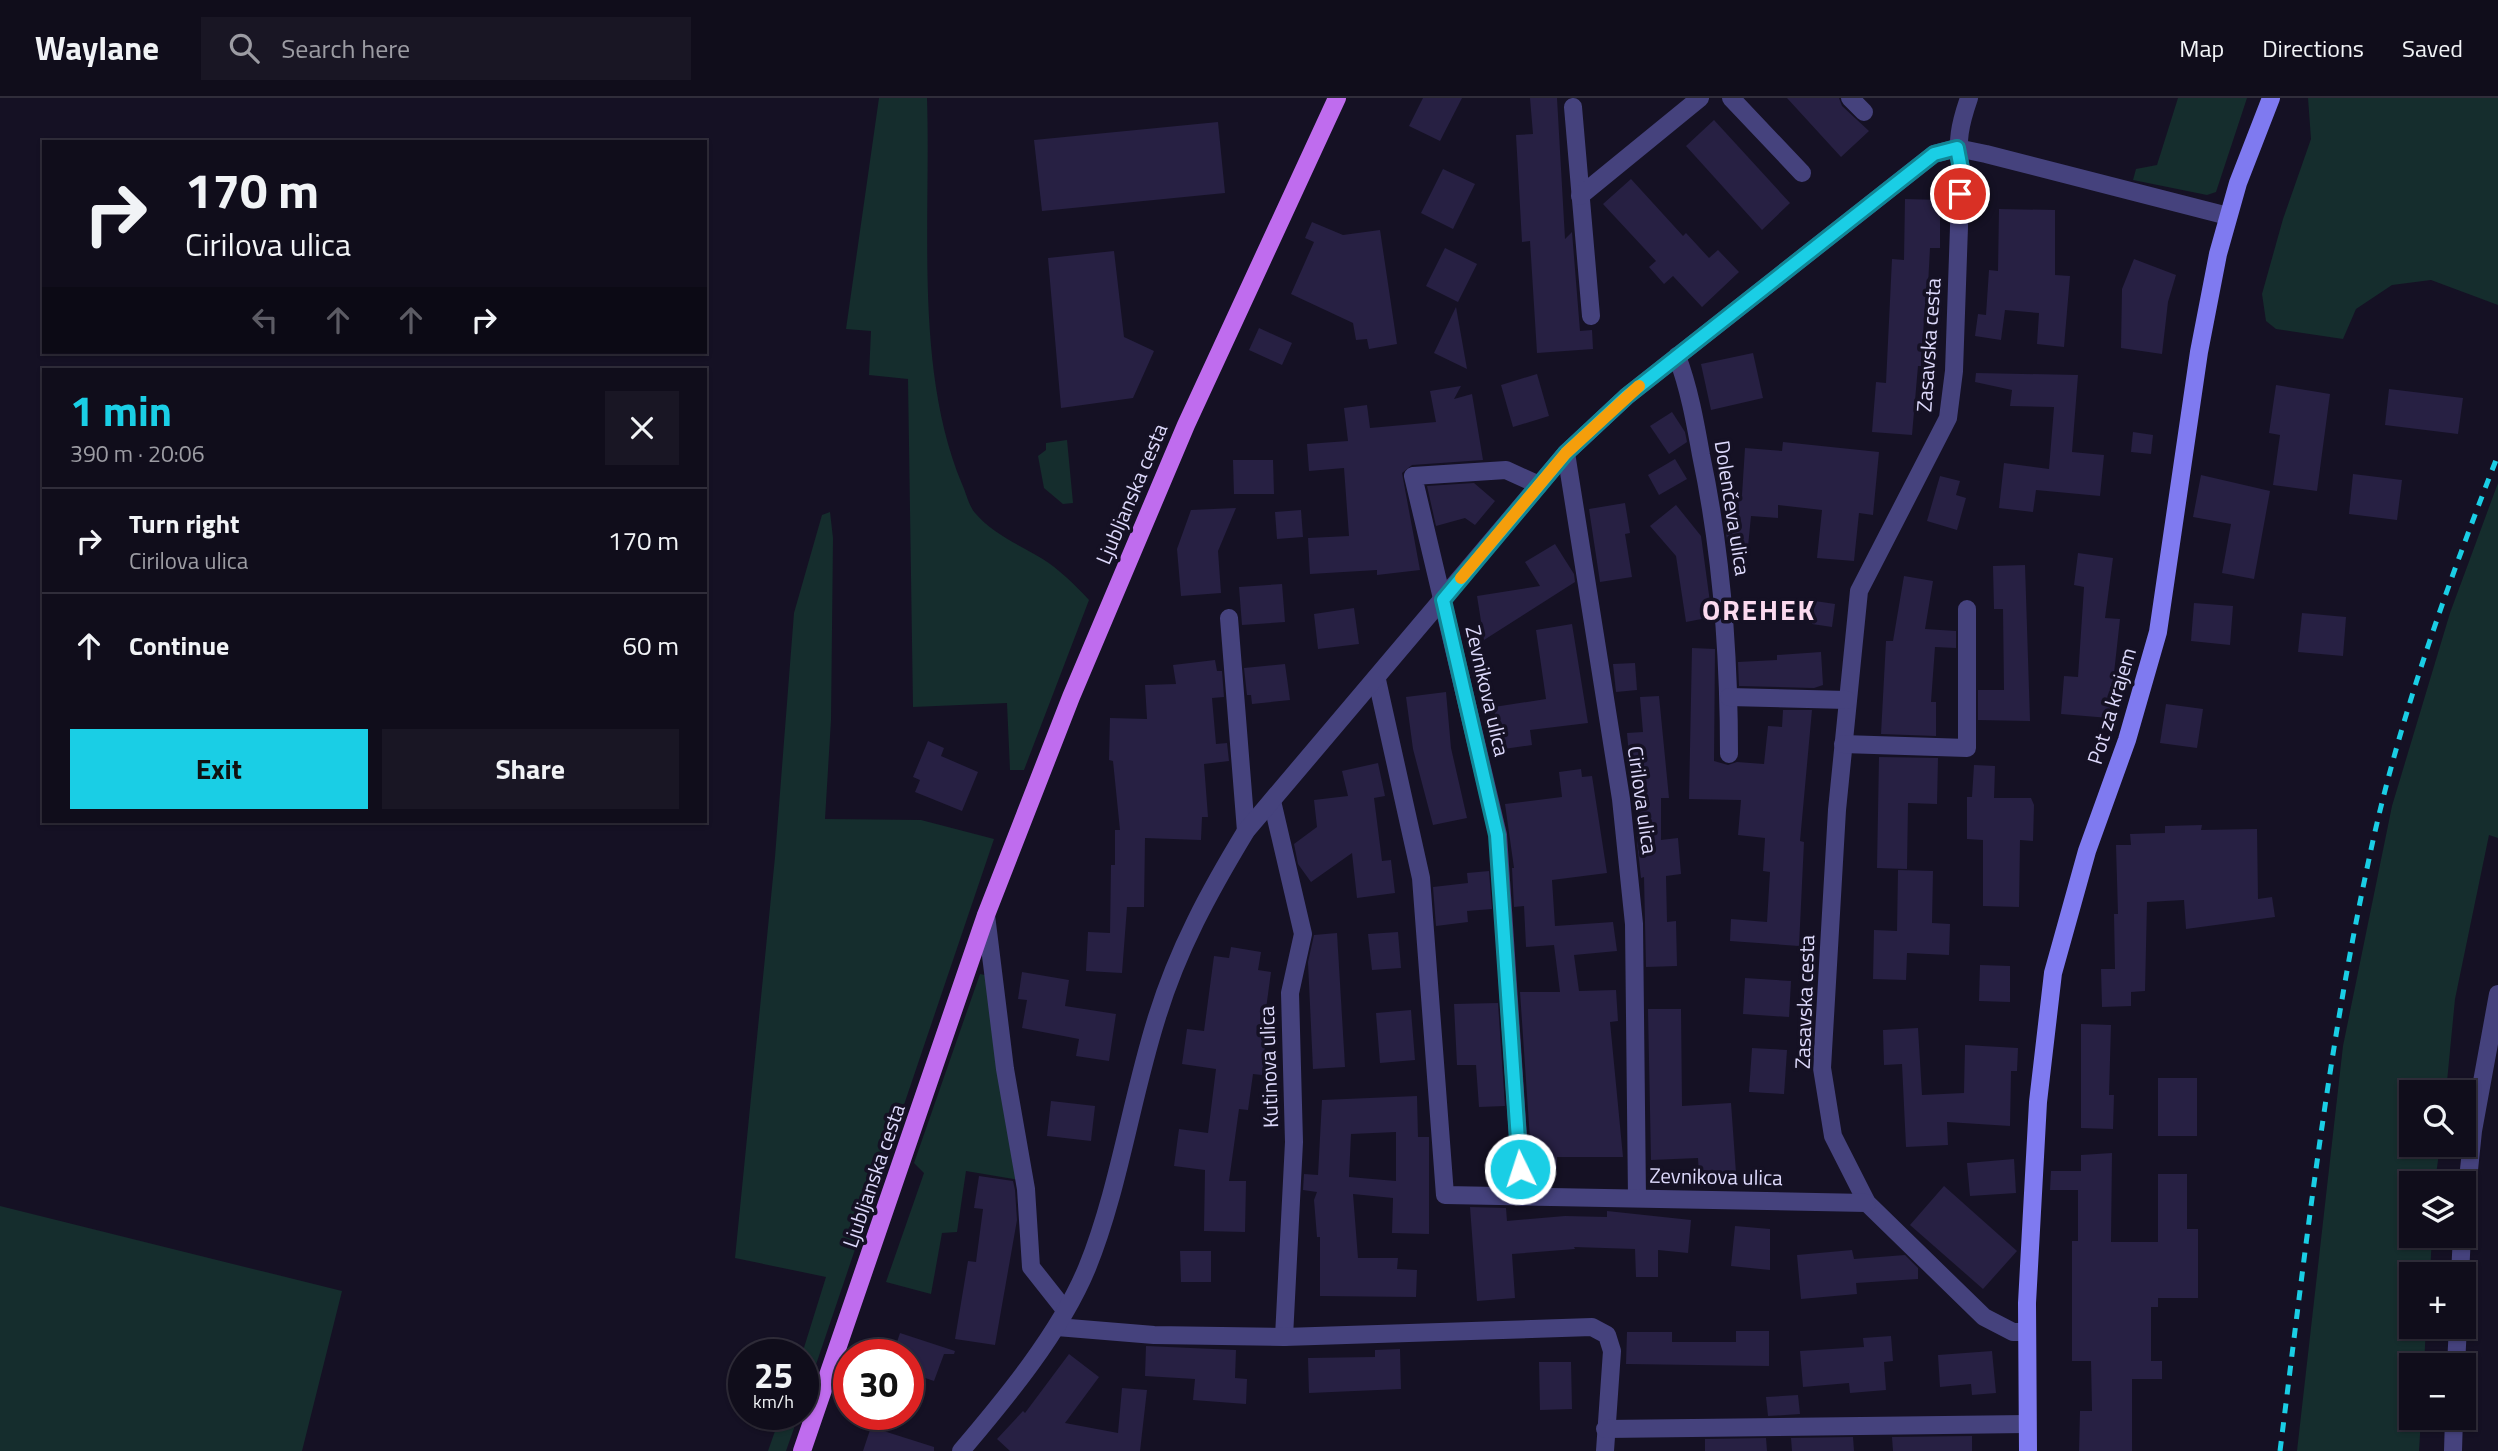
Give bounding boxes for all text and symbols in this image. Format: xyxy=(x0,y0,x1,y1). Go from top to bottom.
search box xyxy=(201,17,691,80)
text: Waylane xyxy=(35,23,159,73)
icon: search xyxy=(225,29,263,67)
text: Search here xyxy=(281,29,410,68)
text: Map xyxy=(2179,30,2224,66)
text: Directions xyxy=(2262,30,2364,66)
text: Saved xyxy=(2402,30,2463,66)
text: 170 m xyxy=(185,152,319,227)
pin xyxy=(1930,164,1990,224)
icon: right xyxy=(70,168,161,259)
icon: arrive xyxy=(1941,175,1979,213)
text: Cirilova ulica xyxy=(185,220,351,268)
street label: Zasavska cesta xyxy=(1907,276,1949,413)
icon: left xyxy=(246,301,284,339)
icon: ahead xyxy=(319,301,357,339)
icon: ahead xyxy=(392,301,430,339)
icon: right xyxy=(465,301,503,339)
text: 1 min xyxy=(70,378,172,442)
button: close xyxy=(605,391,679,465)
street label: Ljubljanska cesta xyxy=(1087,418,1175,569)
text: 390 m · 20:06 xyxy=(70,436,205,471)
street label: Dolenčeva ulica xyxy=(1707,438,1760,578)
text: Turn right xyxy=(129,504,240,543)
text: 170 m xyxy=(608,521,679,560)
icon: right xyxy=(70,522,108,560)
text: Cirilova ulica xyxy=(129,543,248,578)
district label: OREHEK xyxy=(1702,588,1816,631)
street label: Zevnikova ulica xyxy=(1457,622,1519,760)
text: Continue xyxy=(129,626,229,665)
text: 60 m xyxy=(622,626,679,665)
icon: ahead xyxy=(70,627,108,665)
street label: Pot za krajem xyxy=(2078,643,2144,768)
button: Exit xyxy=(70,729,368,809)
button: Share xyxy=(382,729,679,809)
street label: Cirilova ulica xyxy=(1620,744,1666,857)
street label: Zasavska cesta xyxy=(1786,934,1822,1070)
street label: Kutinova ulica xyxy=(1250,1005,1286,1129)
map controls xyxy=(2399,1080,2476,1430)
button: search xyxy=(2399,1080,2476,1157)
street label: Ljubljanska cesta xyxy=(833,1099,913,1252)
position arrow xyxy=(1483,1132,1557,1206)
street label: Zevnikova ulica xyxy=(1649,1159,1784,1193)
button: layers xyxy=(2399,1171,2476,1248)
button: + xyxy=(2399,1262,2476,1339)
speed limit sign: 30 xyxy=(833,1339,924,1430)
text: 25 xyxy=(754,1348,793,1402)
button: − xyxy=(2399,1353,2476,1430)
text: km/h xyxy=(753,1388,794,1415)

